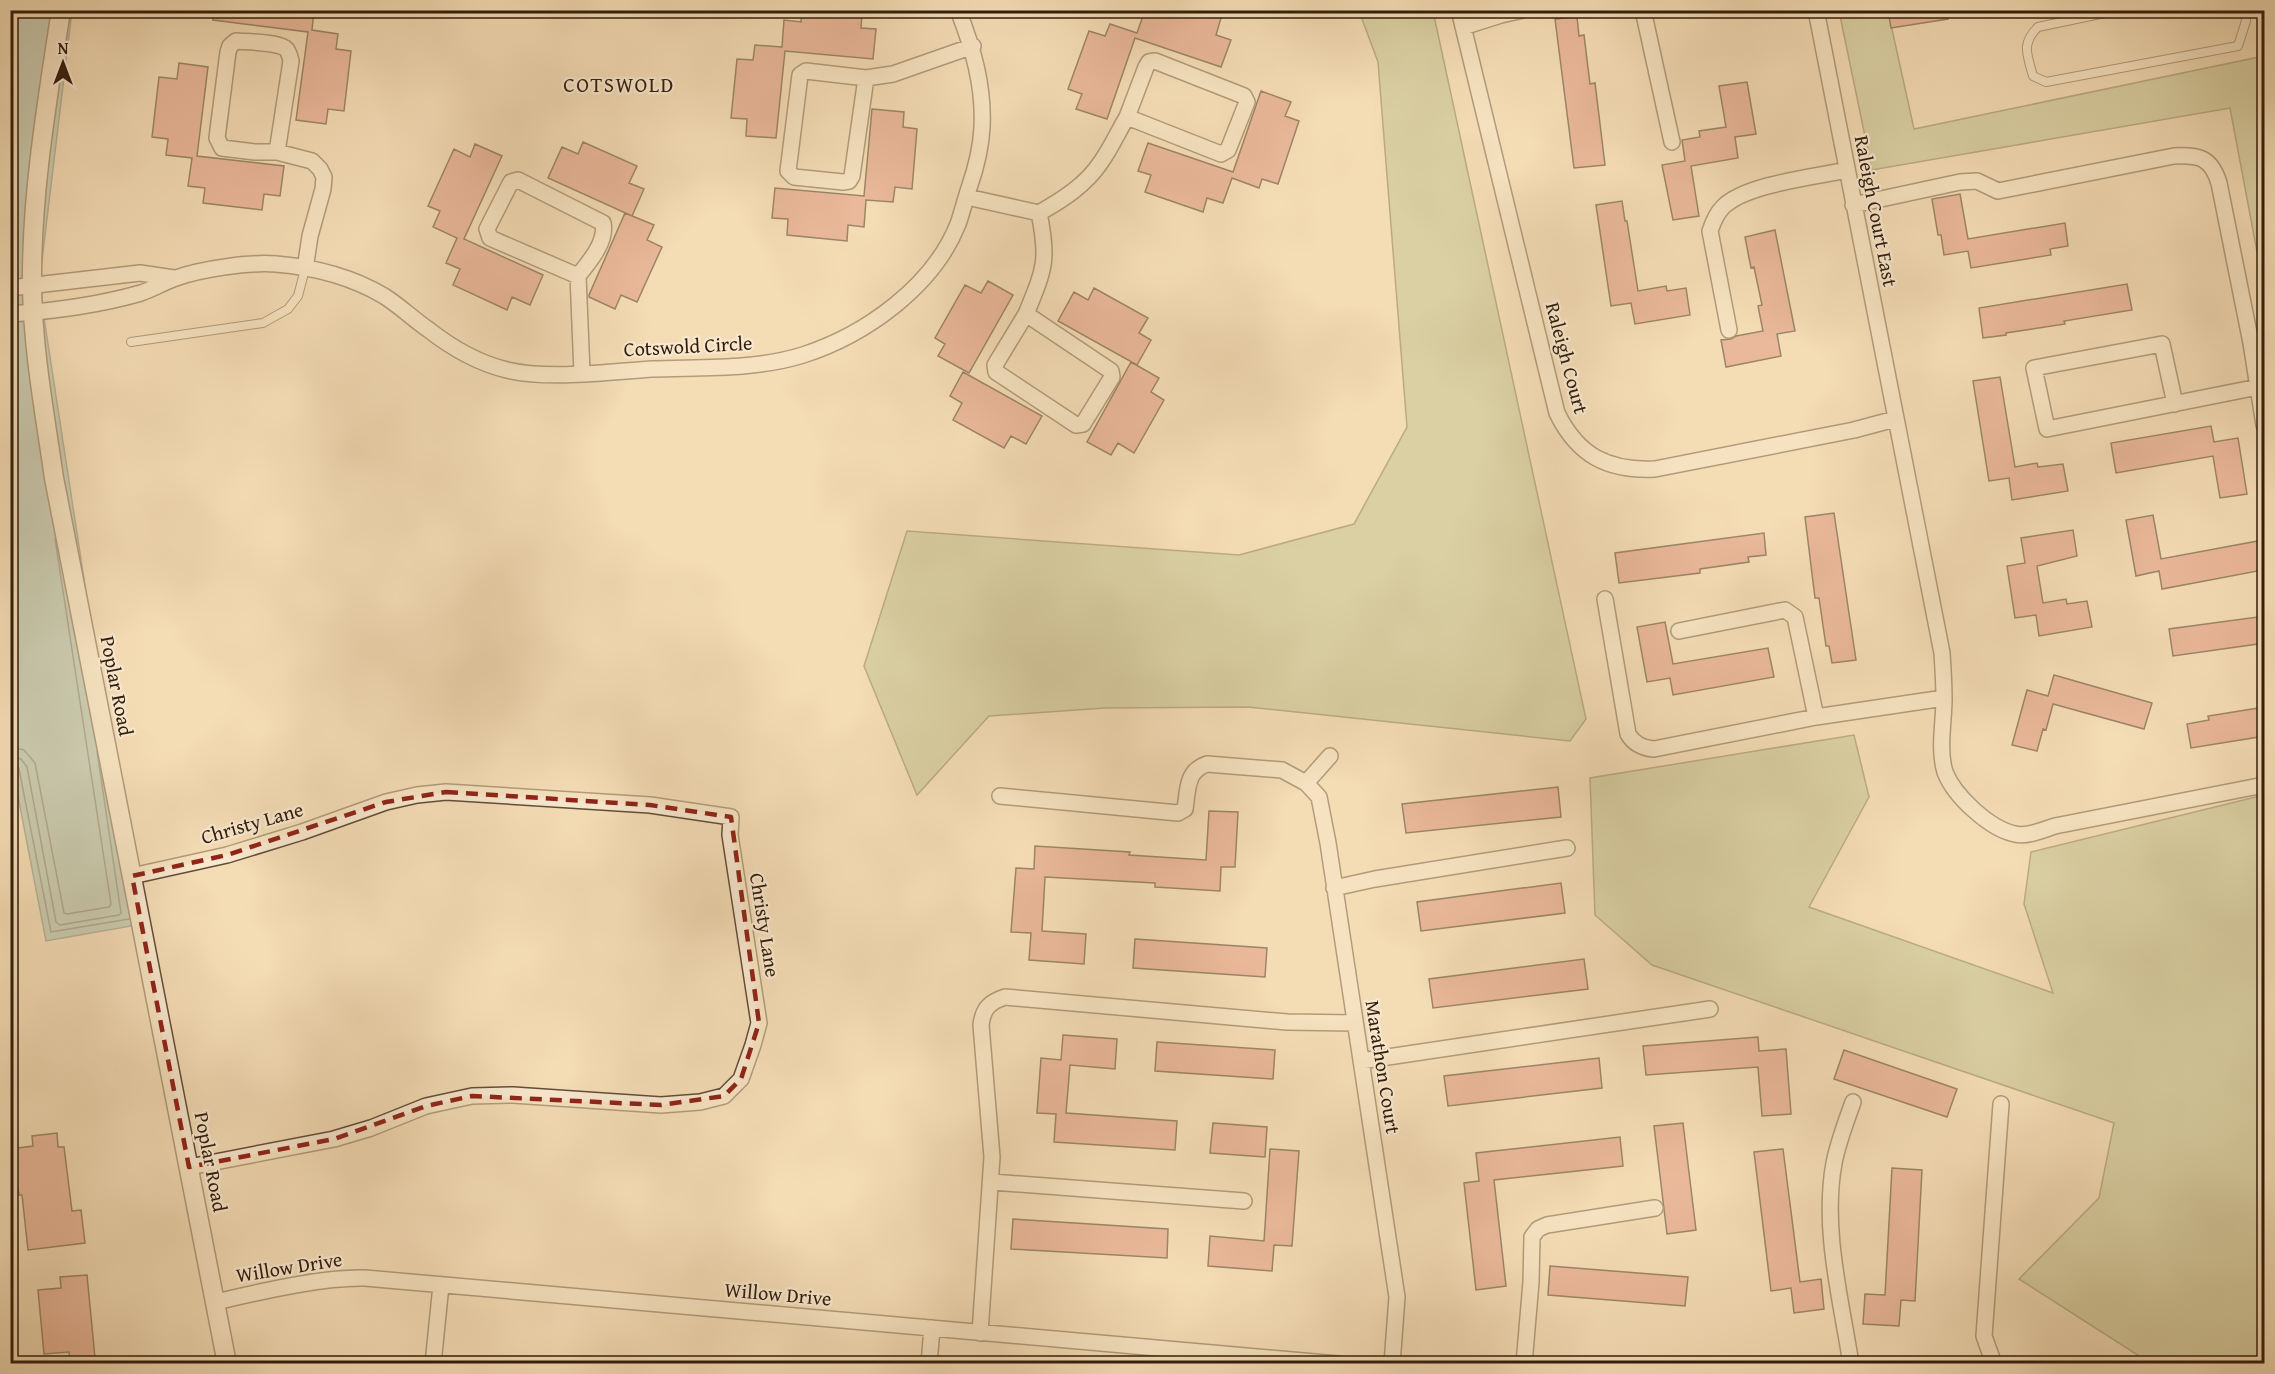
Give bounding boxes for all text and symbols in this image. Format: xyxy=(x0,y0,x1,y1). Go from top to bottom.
north arrow xyxy=(33,33,93,93)
text: N xyxy=(58,36,69,60)
district label: COTSWOLD xyxy=(563,69,675,100)
street label: Raleigh Court East xyxy=(1848,133,1905,289)
street label: Raleigh Court xyxy=(1539,299,1596,417)
street label: Cotswold Circle xyxy=(623,328,753,363)
street label: Poplar Road xyxy=(94,633,141,739)
street label: Christy Lane xyxy=(197,794,306,851)
street label: Christy Lane xyxy=(743,871,788,979)
street label: Marathon Court xyxy=(1359,998,1408,1136)
street label: Poplar Road xyxy=(188,1109,235,1215)
street label: Willow Drive xyxy=(234,1244,344,1289)
street label: Willow Drive xyxy=(723,1274,833,1313)

